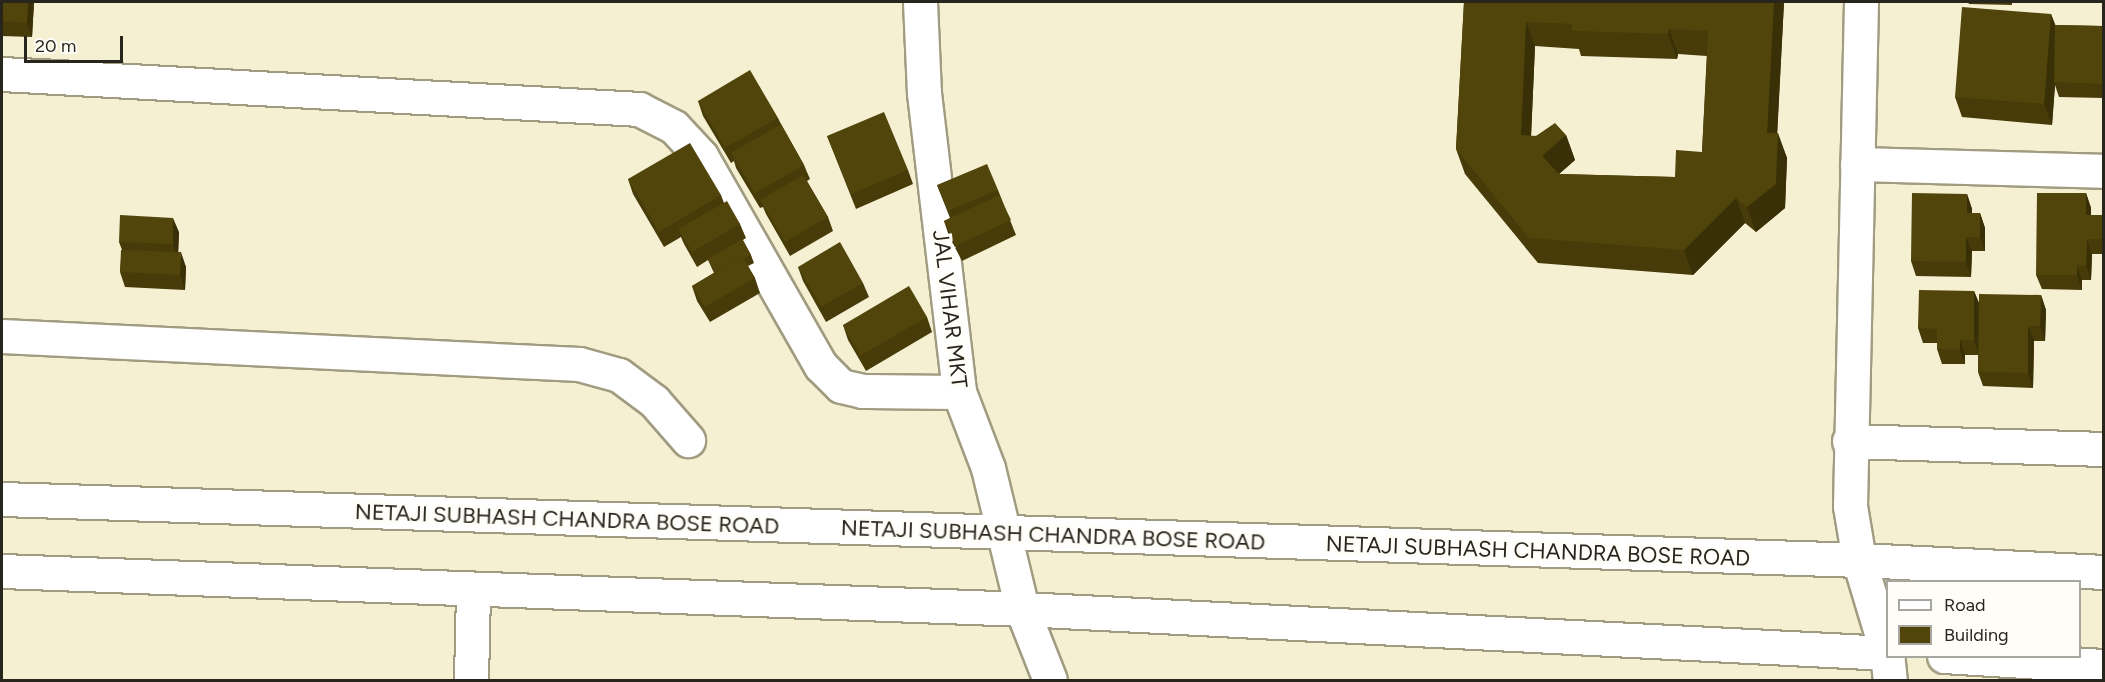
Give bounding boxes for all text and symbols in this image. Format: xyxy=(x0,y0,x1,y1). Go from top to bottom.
scale bar xyxy=(27,24,126,62)
text: 20 m xyxy=(35,35,76,57)
street label: JAL VIHAR MKT xyxy=(927,228,973,390)
street label: NETAJI SUBHASH CHANDRA BOSE ROAD xyxy=(354,498,780,540)
street label: NETAJI SUBHASH CHANDRA BOSE ROAD xyxy=(840,514,1266,556)
street label: NETAJI SUBHASH CHANDRA BOSE ROAD xyxy=(1325,530,1751,572)
legend xyxy=(1886,580,2081,658)
text: Road xyxy=(1944,594,1985,616)
text: Building xyxy=(1944,624,2009,646)

